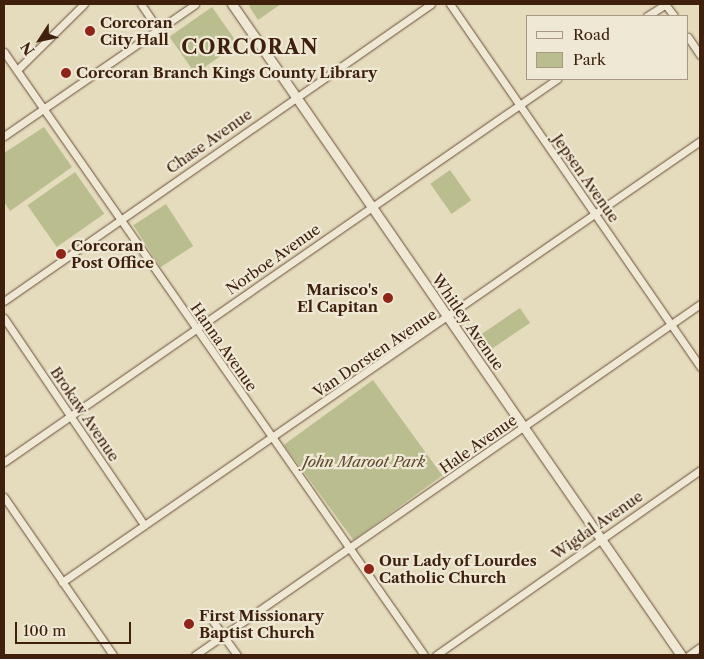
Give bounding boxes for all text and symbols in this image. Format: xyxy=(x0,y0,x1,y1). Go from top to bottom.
place label: Corcoran City Hall xyxy=(100,13,173,48)
north arrow xyxy=(15,15,65,65)
legend xyxy=(526,15,689,80)
marker: Corcoran City Hall xyxy=(84,25,96,37)
text: Road xyxy=(573,25,610,44)
district label: CORCORAN xyxy=(180,35,320,59)
text: N xyxy=(17,38,39,59)
text: Park xyxy=(573,50,606,69)
place label: Corcoran Branch Kings County Library xyxy=(76,64,378,82)
marker: Corcoran Branch Kings County Library xyxy=(60,67,72,79)
street label: Chase Avenue xyxy=(162,105,256,177)
street label: Jepsen Avenue xyxy=(549,130,623,226)
street label: Norboe Avenue xyxy=(222,220,324,298)
place label: Corcoran Post Office xyxy=(71,236,154,271)
marker: Corcoran Post Office xyxy=(55,248,67,260)
street label: Whitley Avenue xyxy=(428,270,508,374)
place label: Marisco's El Capitan xyxy=(297,280,378,315)
marker: Marisco's El Capitan xyxy=(382,292,394,304)
street label: Hanna Avenue xyxy=(187,299,261,395)
street label: Van Dorsten Avenue xyxy=(310,305,440,401)
street label: Brokaw Avenue xyxy=(46,363,124,465)
street label: Hale Avenue xyxy=(436,411,520,477)
park label: John Maroot Park xyxy=(303,453,425,471)
street label: Wigdal Avenue xyxy=(548,487,646,563)
place label: Our Lady of Lourdes Catholic Church xyxy=(379,551,537,586)
marker: Our Lady of Lourdes Catholic Church xyxy=(363,563,375,575)
place label: First Missionary Baptist Church xyxy=(199,606,324,641)
scale bar xyxy=(18,612,134,644)
marker: First Missionary Baptist Church xyxy=(183,618,195,630)
text: 100 m xyxy=(23,621,66,640)

